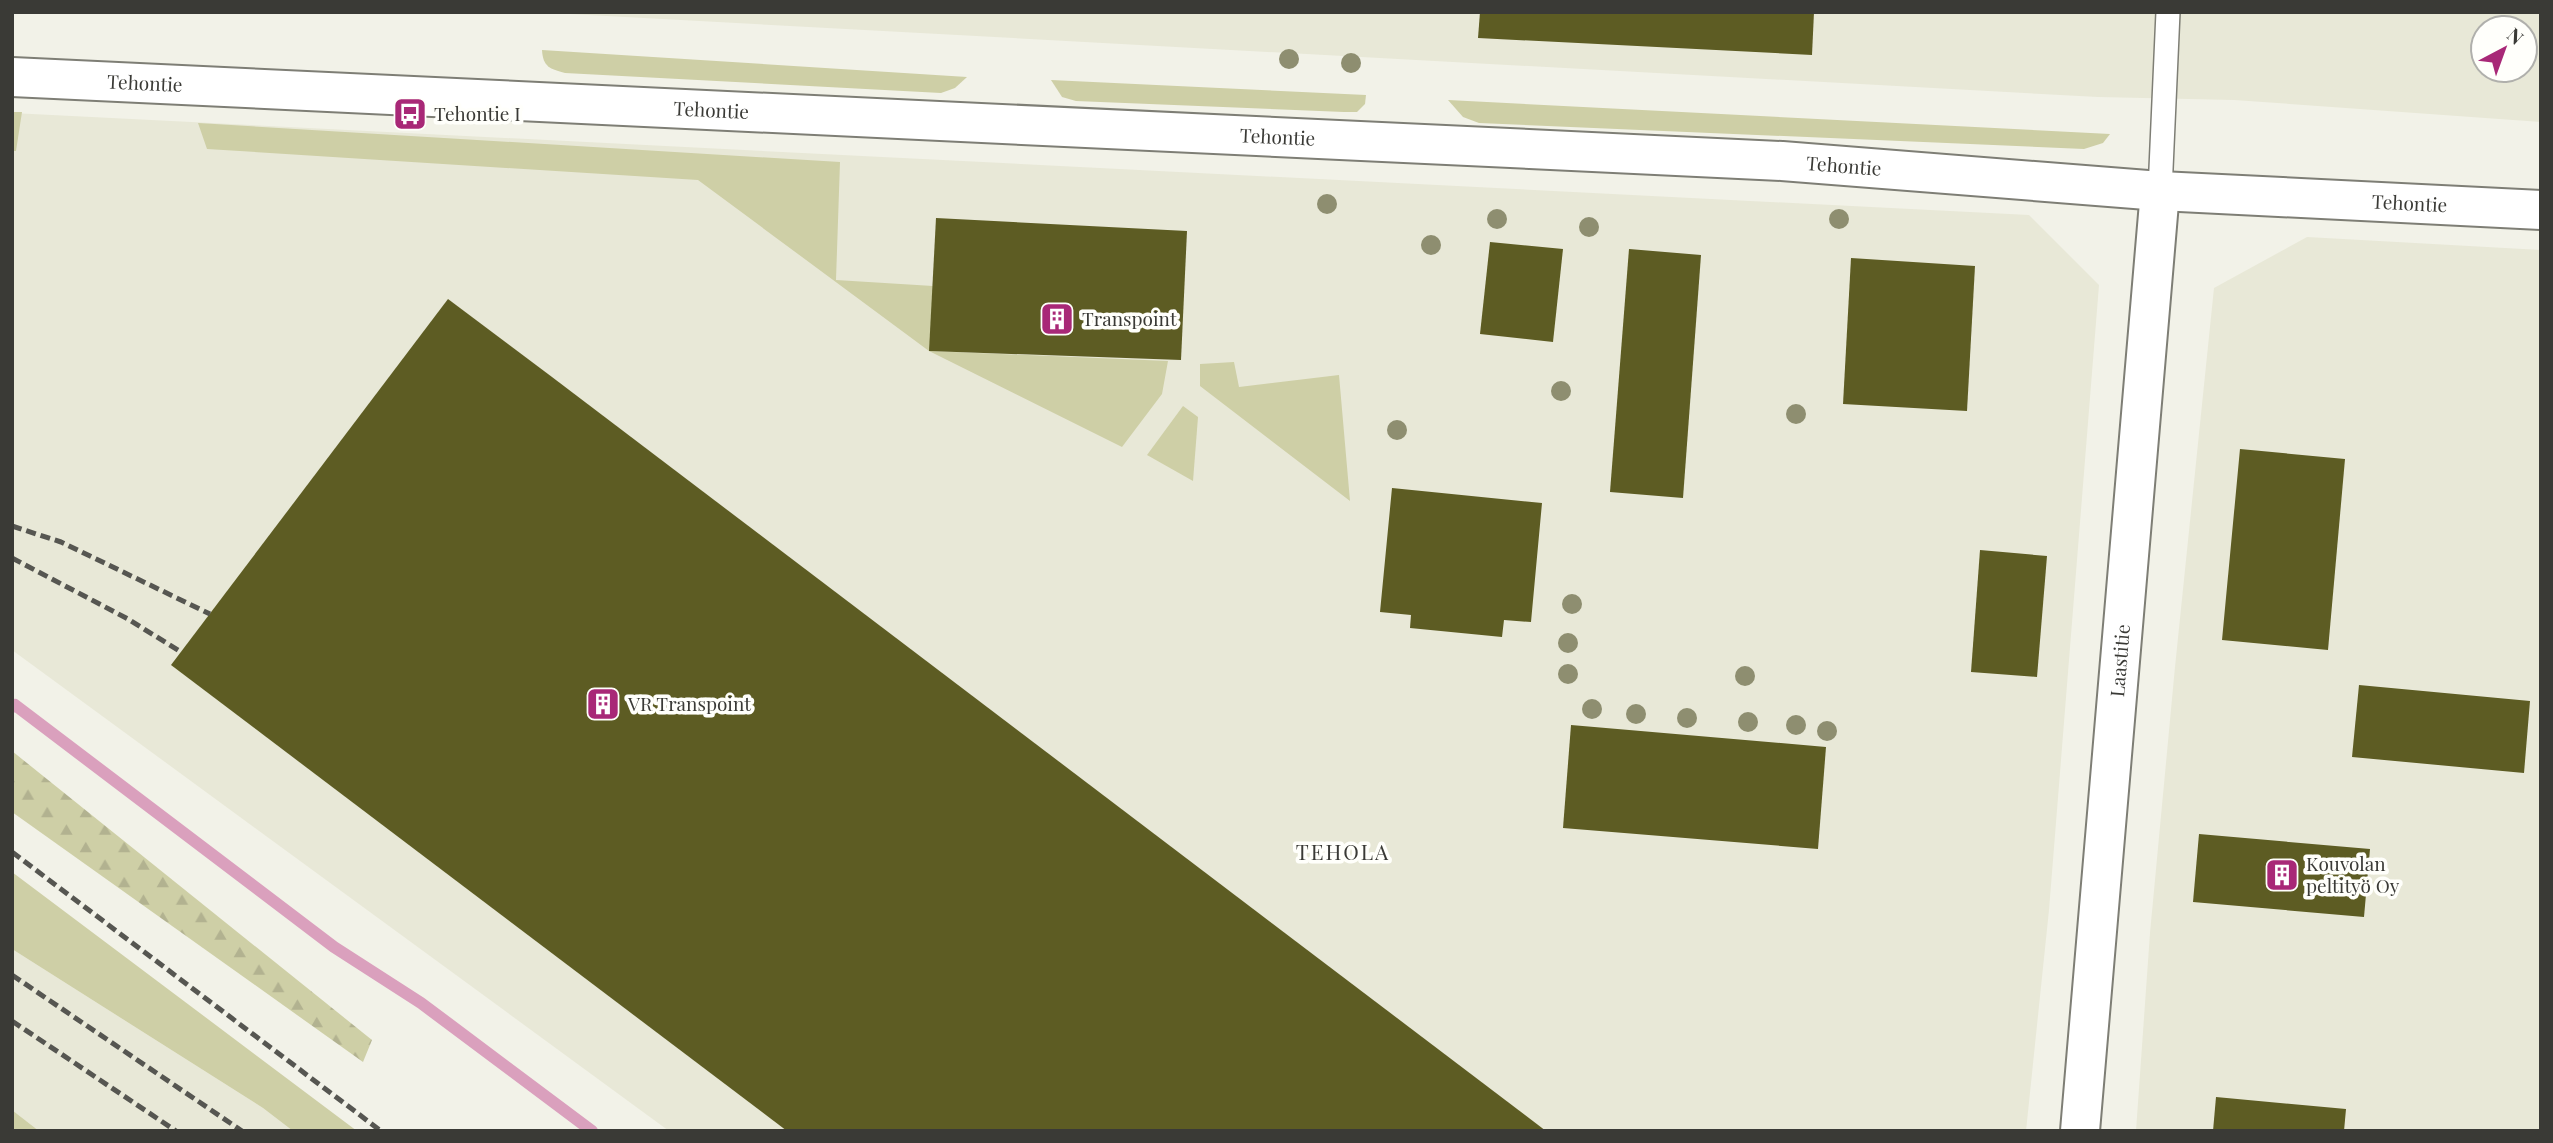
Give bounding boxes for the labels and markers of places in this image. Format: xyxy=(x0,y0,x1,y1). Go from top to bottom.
bus stop icon: Tehontie I xyxy=(391,95,429,133)
place label: Tehontie I xyxy=(434,100,521,126)
building icon: Transpoint xyxy=(1038,300,1076,338)
place label: Transpoint xyxy=(1082,305,1177,331)
building icon: VR Transpoint xyxy=(584,685,622,723)
place label: VR Transpoint xyxy=(627,690,751,716)
place label: Kouvolan peltityö Oy xyxy=(2306,850,2400,898)
building icon: Kouvolan peltityö Oy xyxy=(2263,856,2301,894)

